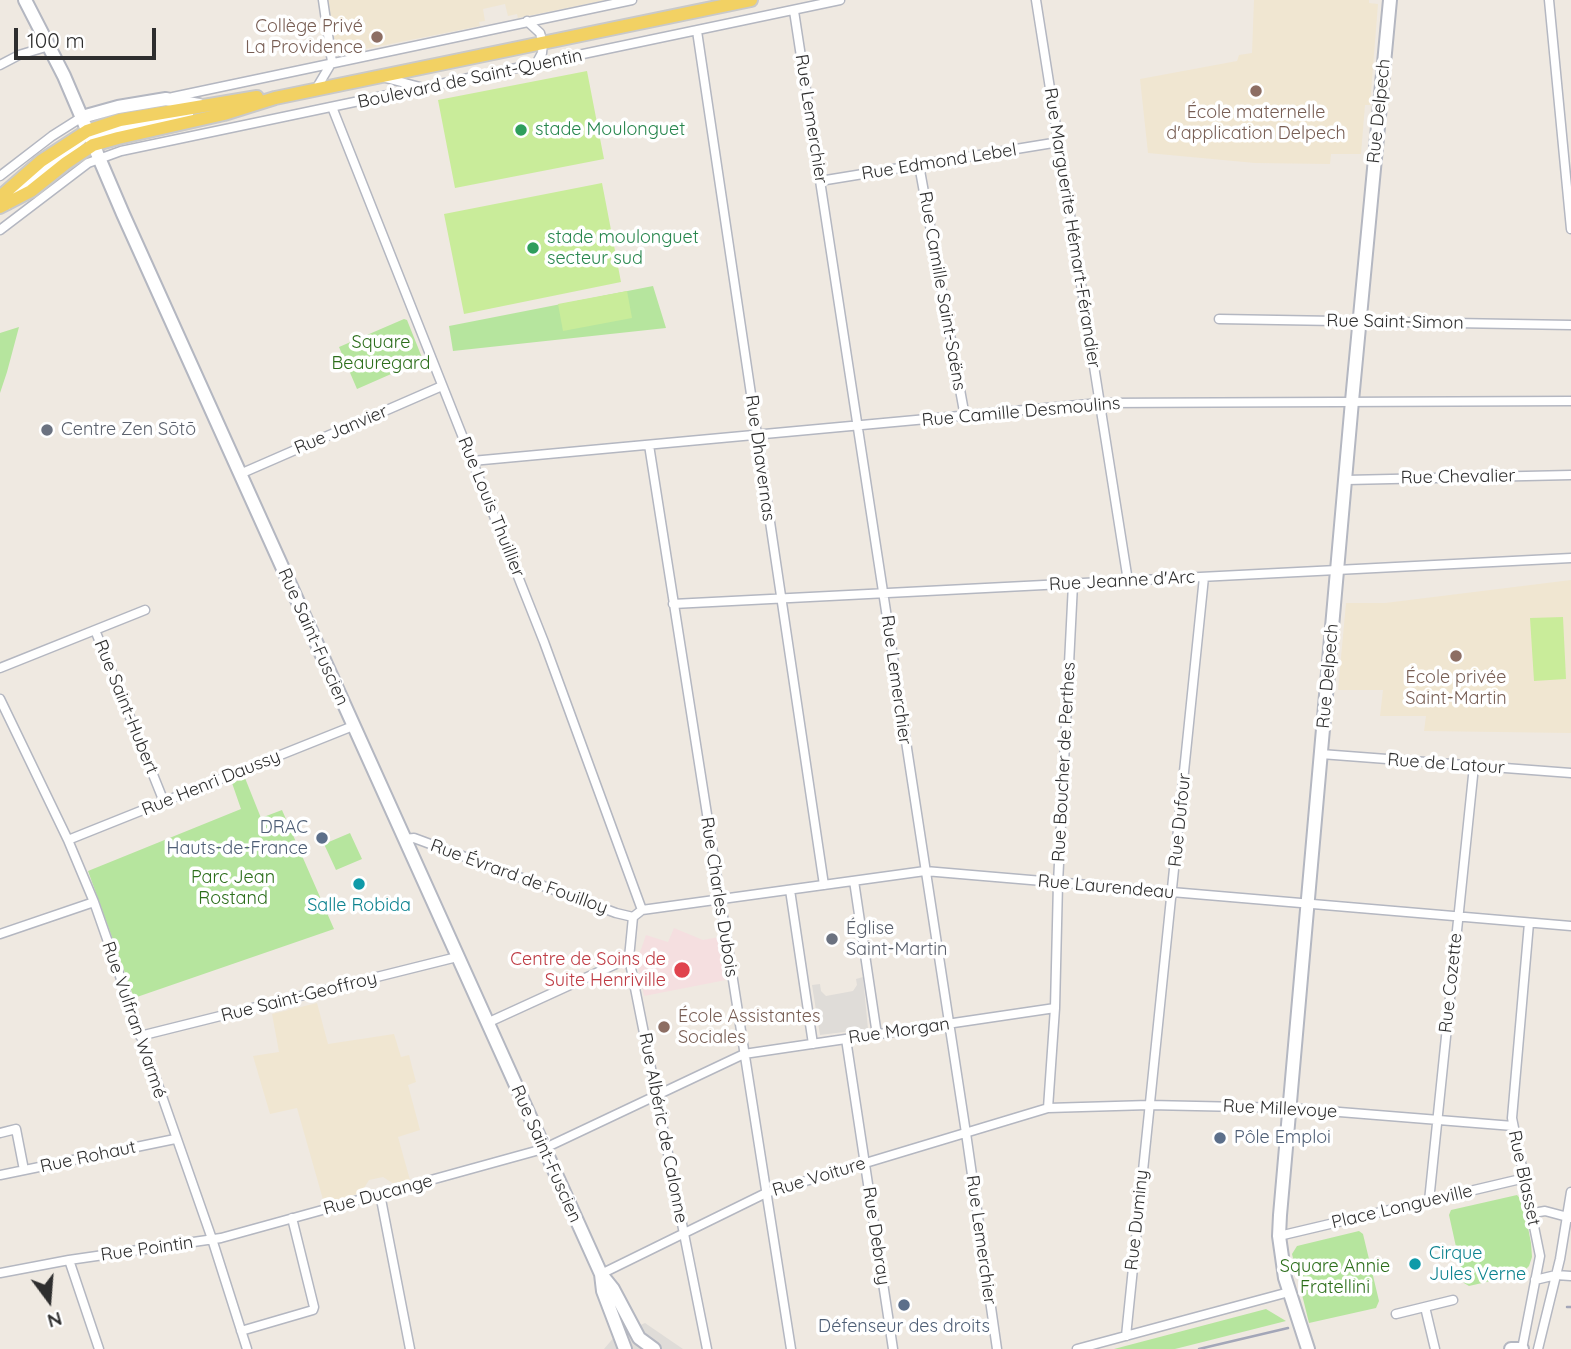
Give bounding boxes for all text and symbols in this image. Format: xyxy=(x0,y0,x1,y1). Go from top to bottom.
scale bar xyxy=(18,14,159,58)
place label: Collège Privé La Providence xyxy=(245,16,363,58)
text: 100 m xyxy=(27,27,85,53)
marker: Collège Privé La Providence xyxy=(369,29,385,45)
street label: Boulevard de Saint-Quentin xyxy=(356,45,584,113)
street label: Rue Lemerchier xyxy=(790,53,832,185)
street label: Rue Delpech xyxy=(1363,58,1395,164)
marker: École maternelle d'application Delpech xyxy=(1248,83,1264,99)
street label: Rue Marguerite Hémart-Férandier xyxy=(1039,86,1105,370)
place label: École maternelle d'application Delpech xyxy=(1166,102,1346,144)
place label: stade Moulonguet xyxy=(535,119,685,141)
marker: stade Moulonguet xyxy=(513,122,529,138)
street label: Rue Edmond Lebel xyxy=(860,139,1018,185)
street label: Rue Camille Saint-Saëns xyxy=(914,190,970,392)
place label: stade moulonguet secteur sud xyxy=(547,227,699,270)
marker: stade moulonguet secteur sud xyxy=(525,240,541,256)
street label: Rue Saint-Simon xyxy=(1326,310,1464,334)
park label: Square Beauregard xyxy=(331,332,431,374)
street label: Rue Dhavernas xyxy=(740,393,780,523)
street label: Rue Camille Desmoulins xyxy=(921,393,1121,431)
street label: Rue Janvier xyxy=(291,401,391,459)
place label: Centre Zen Sōtō xyxy=(61,419,196,441)
marker: Centre Zen Sōtō xyxy=(39,422,55,438)
street label: Rue Louis Thuillier xyxy=(453,434,529,580)
street label: Rue Chevalier xyxy=(1400,465,1516,489)
street label: Rue Saint-Fuscien xyxy=(273,565,353,709)
street label: Rue Jeanne d'Arc xyxy=(1048,566,1196,596)
street label: Rue Lemerchier xyxy=(876,614,916,746)
street label: Rue Delpech xyxy=(1313,623,1343,729)
street label: Rue Saint-Hubert xyxy=(89,637,163,777)
marker: École privée Saint-Martin xyxy=(1448,648,1464,664)
street label: Rue Boucher de Perthes xyxy=(1048,661,1080,863)
place label: École privée Saint-Martin xyxy=(1405,667,1507,710)
street label: Rue Henri Daussy xyxy=(139,745,283,821)
street label: Rue de Latour xyxy=(1387,749,1505,779)
street label: Rue Dufour xyxy=(1164,772,1196,868)
street label: Rue Charles Dubois xyxy=(696,815,742,979)
place label: DRAC Hauts-de-France xyxy=(167,817,308,860)
marker: DRAC Hauts-de-France xyxy=(314,830,330,846)
street label: Rue Évrard de Fouilloy xyxy=(427,835,611,919)
park label: Parc Jean Rostand xyxy=(191,867,275,910)
street label: Rue Laurendeau xyxy=(1037,870,1175,904)
marker: Salle Robida xyxy=(351,876,367,892)
place label: Salle Robida xyxy=(307,895,411,917)
place label: Église Saint-Martin xyxy=(846,918,947,960)
marker: Église Saint-Martin xyxy=(824,931,840,947)
street label: Rue Cozette xyxy=(1435,932,1467,1034)
street label: Rue Vulfran Warmé xyxy=(97,939,171,1101)
place label: Centre de Soins de Suite Henriville xyxy=(510,949,666,992)
marker: Centre de Soins de Suite Henriville xyxy=(672,960,692,980)
street label: Rue Saint-Geoffroy xyxy=(219,967,379,1027)
place label: École Assistantes Sociales xyxy=(678,1006,820,1048)
street label: Rue Morgan xyxy=(847,1013,951,1049)
marker: École Assistantes Sociales xyxy=(656,1019,672,1035)
street label: Rue Albéric de Calonne xyxy=(634,1031,692,1225)
street label: Rue Saint-Fuscien xyxy=(506,1082,586,1226)
street label: Rue Millevoye xyxy=(1222,1095,1338,1123)
place label: Pôle Emploi xyxy=(1234,1127,1331,1149)
street label: Rue Blasset xyxy=(1503,1128,1545,1228)
marker: Pôle Emploi xyxy=(1212,1130,1228,1146)
street label: Rue Rohaut xyxy=(38,1136,138,1178)
street label: Rue Voiture xyxy=(770,1153,868,1201)
street label: Rue Duminy xyxy=(1121,1169,1153,1271)
street label: Rue Ducange xyxy=(321,1170,435,1220)
street label: Rue Lemerchier xyxy=(961,1174,1001,1306)
street label: Place Longueville xyxy=(1329,1180,1475,1234)
street label: Rue Debray xyxy=(858,1185,894,1287)
street label: Rue Pointin xyxy=(99,1232,195,1266)
place label: Cirque Jules Verne xyxy=(1429,1243,1526,1286)
park label: Square Annie Fratellini xyxy=(1280,1256,1390,1298)
marker: Cirque Jules Verne xyxy=(1407,1256,1423,1272)
north arrow xyxy=(14,1265,84,1335)
marker: Défenseur des droits xyxy=(896,1297,912,1313)
text: N xyxy=(45,1307,65,1334)
place label: Défenseur des droits xyxy=(818,1316,990,1338)

